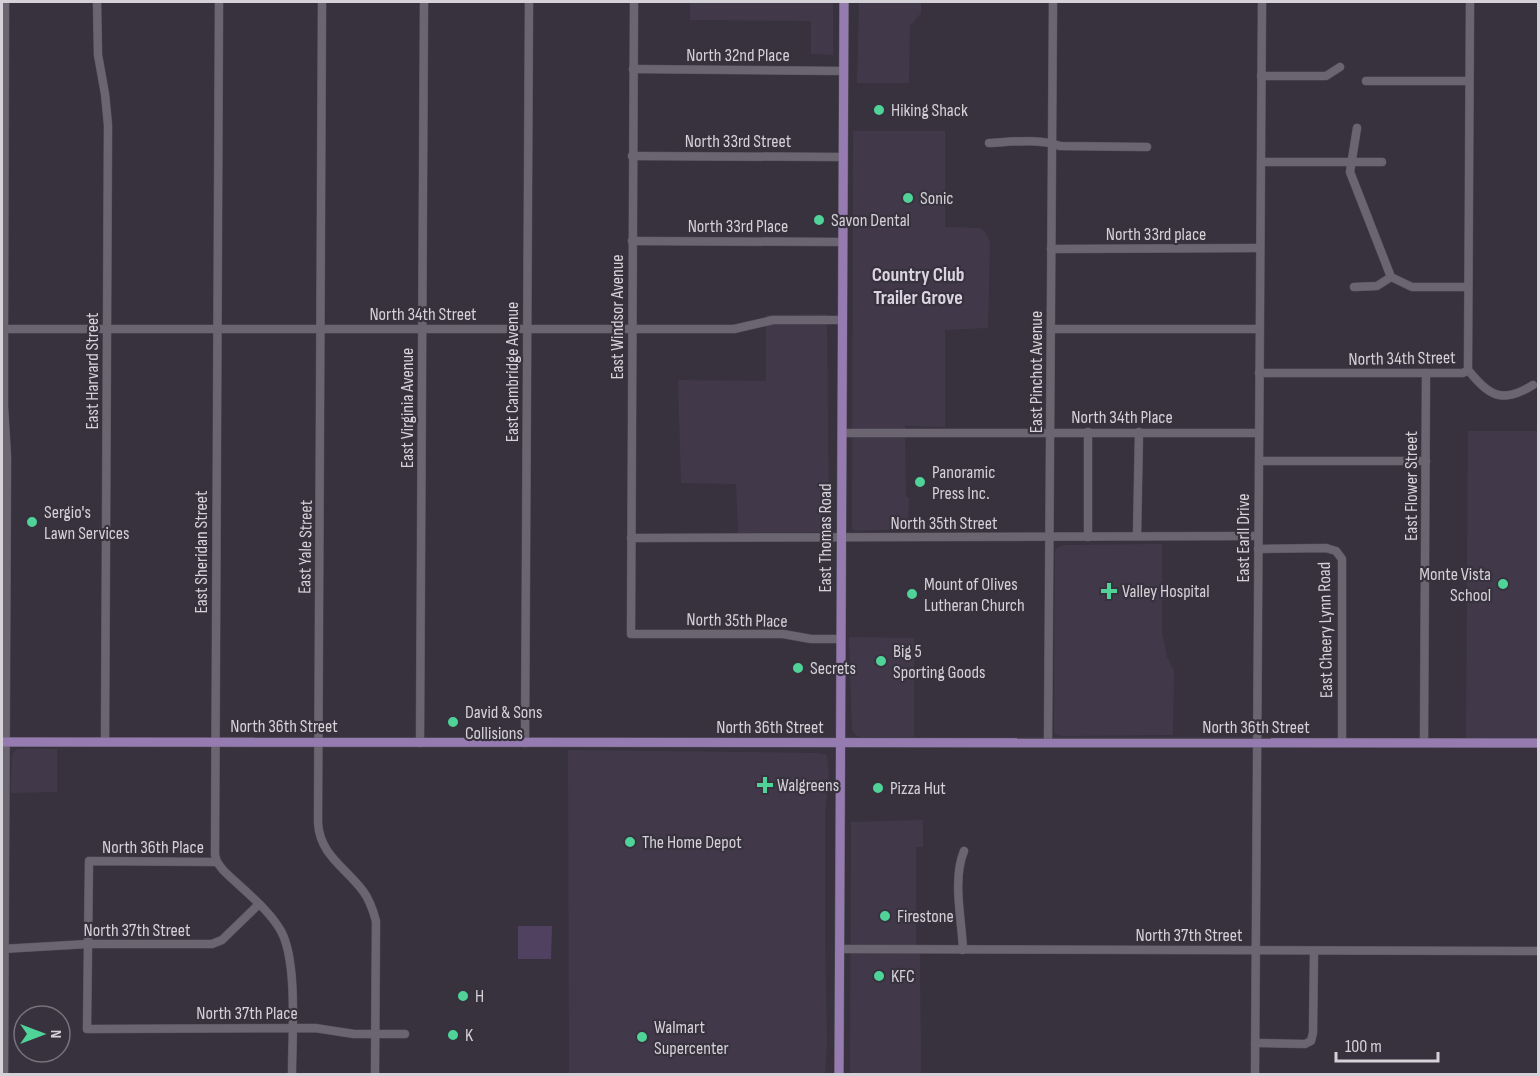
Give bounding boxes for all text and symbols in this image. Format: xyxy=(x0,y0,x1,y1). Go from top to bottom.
street label: North 32nd Place xyxy=(686,45,790,66)
place label: Hiking Shack xyxy=(891,100,968,121)
marker: Hiking Shack xyxy=(872,103,886,117)
street label: North 33rd Street xyxy=(685,131,792,152)
place label: Sonic xyxy=(920,188,953,209)
marker: Sonic xyxy=(901,191,915,205)
place label: Savon Dental xyxy=(831,210,910,231)
marker: Savon Dental xyxy=(812,213,826,227)
street label: North 33rd Place xyxy=(688,216,788,237)
street label: North 33rd place xyxy=(1106,224,1206,245)
street label: East Windsor Avenue xyxy=(607,254,628,380)
district label: Country Club Trailer Grove xyxy=(872,263,964,310)
street label: East Cambridge Avenue xyxy=(502,302,523,442)
street label: North 34th Street xyxy=(369,304,477,325)
street label: East Pinchot Avenue xyxy=(1026,311,1047,433)
street label: East Harvard Street xyxy=(82,312,103,430)
street label: North 34th Street xyxy=(1348,347,1456,370)
street label: East Virginia Avenue xyxy=(397,348,418,468)
street label: North 34th Place xyxy=(1071,407,1173,428)
street label: East Flower Street xyxy=(1401,431,1422,541)
place label: Panoramic Press Inc. xyxy=(932,462,995,504)
marker: Panoramic Press Inc. xyxy=(913,475,927,489)
street label: East Thomas Road xyxy=(815,483,836,593)
street label: East Sheridan Street xyxy=(191,490,212,614)
street label: East Earll Drive xyxy=(1233,493,1254,583)
street label: East Yale Street xyxy=(294,499,317,594)
place label: Sergio's Lawn Services xyxy=(44,502,130,544)
street label: North 35th Street xyxy=(891,513,998,534)
marker: Sergio's Lawn Services xyxy=(25,515,39,529)
street label: East Cheery Lynn Road xyxy=(1314,562,1337,698)
place label: Monte Vista School xyxy=(1419,564,1491,606)
place label: Mount of Olives Lutheran Church xyxy=(924,574,1025,616)
marker: Monte Vista School xyxy=(1496,577,1510,591)
place label: Valley Hospital xyxy=(1122,581,1210,602)
marker: Valley Hospital xyxy=(1100,582,1118,600)
marker: Mount of Olives Lutheran Church xyxy=(905,587,919,601)
street label: North 35th Place xyxy=(686,609,788,632)
place label: Big 5 Sporting Goods xyxy=(893,641,986,683)
marker: Big 5 Sporting Goods xyxy=(874,654,888,668)
place label: Secrets xyxy=(810,658,856,679)
marker: Secrets xyxy=(791,661,805,675)
place label: David & Sons Collisions xyxy=(465,702,543,744)
marker: David & Sons Collisions xyxy=(446,715,460,729)
street label: North 36th Street xyxy=(230,716,338,737)
street label: North 36th Street xyxy=(716,717,824,738)
street label: North 36th Street xyxy=(1202,717,1310,738)
place label: Walgreens xyxy=(777,775,839,796)
marker: Walgreens xyxy=(758,778,772,792)
place label: Pizza Hut xyxy=(890,778,946,799)
marker: Pizza Hut xyxy=(871,781,885,795)
place label: The Home Depot xyxy=(642,832,742,853)
marker: The Home Depot xyxy=(623,835,637,849)
street label: North 36th Place xyxy=(102,837,204,858)
place label: Firestone xyxy=(897,906,954,927)
marker: Firestone xyxy=(878,909,892,923)
street label: North 37th Street xyxy=(83,920,191,941)
street label: North 37th Street xyxy=(1135,925,1243,946)
place label: KFC xyxy=(891,966,915,987)
marker: KFC xyxy=(872,969,886,983)
place label: H xyxy=(475,986,484,1007)
marker: H xyxy=(456,989,470,1003)
street label: North 37th Place xyxy=(196,1003,298,1024)
north arrow xyxy=(12,1004,72,1064)
place label: Walmart Supercenter xyxy=(654,1017,729,1059)
place label: K xyxy=(465,1025,474,1046)
scale bar xyxy=(1336,1025,1438,1063)
marker: K xyxy=(446,1028,460,1042)
text: N xyxy=(46,1030,65,1038)
marker: Walmart Supercenter xyxy=(635,1030,649,1044)
text: 100 m xyxy=(1345,1036,1382,1057)

